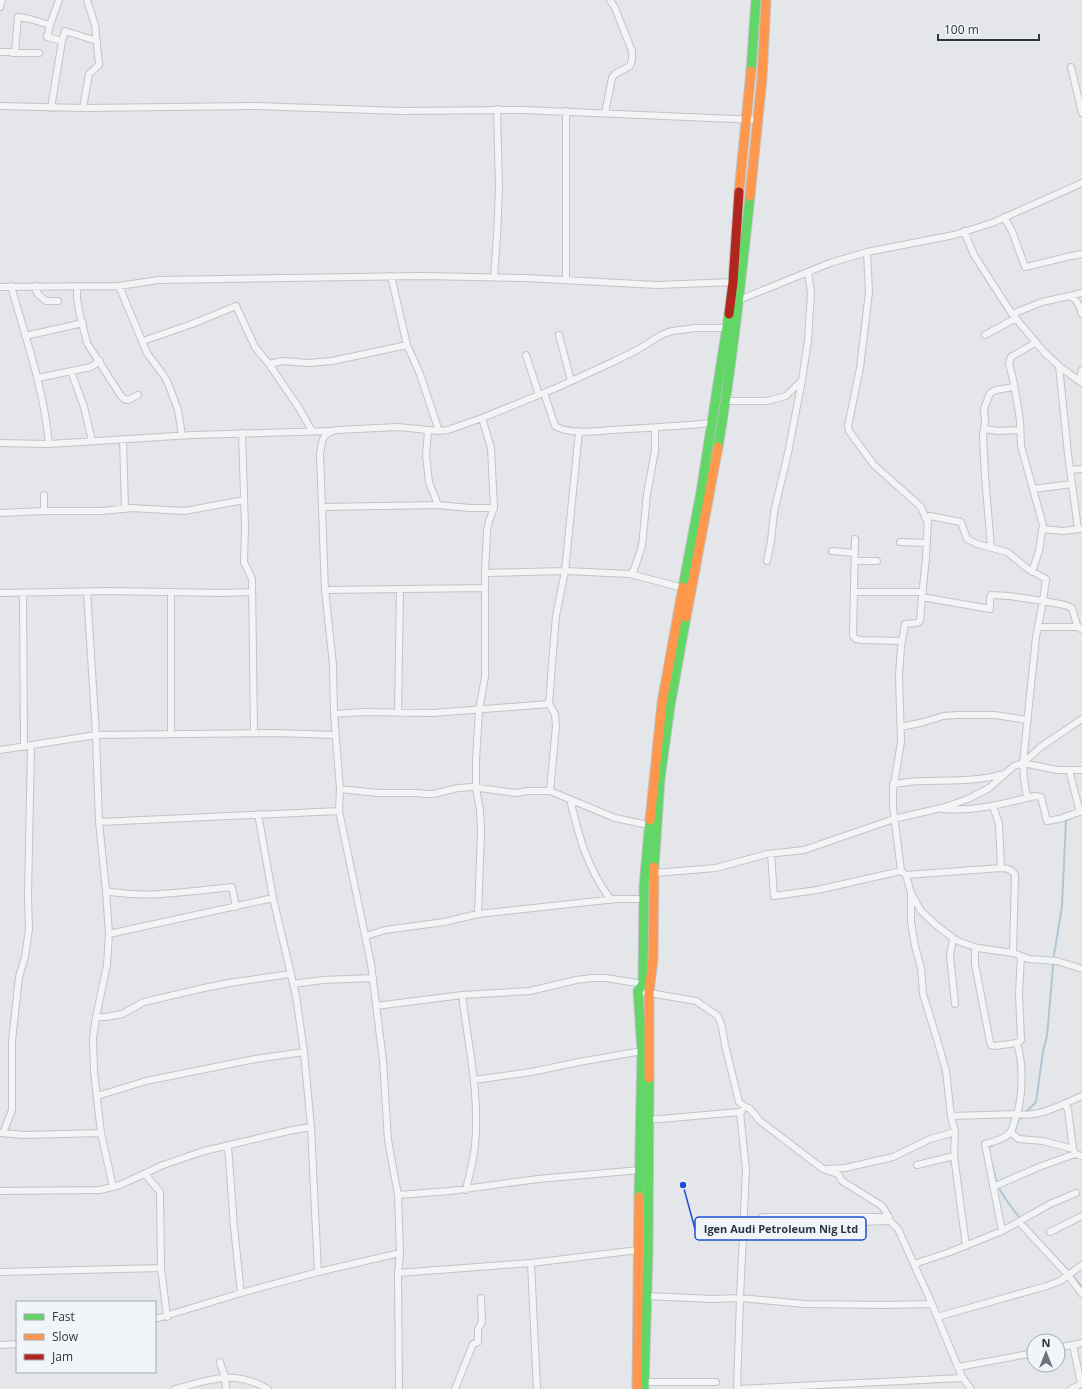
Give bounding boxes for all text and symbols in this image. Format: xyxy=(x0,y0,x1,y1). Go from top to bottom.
scale bar xyxy=(938,16,1039,42)
text: 100 m xyxy=(944,21,979,38)
callout: Igen Audi Petroleum Nig Ltd xyxy=(695,1217,866,1240)
text: Igen Audi Petroleum Nig Ltd xyxy=(704,1221,858,1236)
legend xyxy=(16,1301,156,1373)
text: Fast xyxy=(52,1308,75,1325)
text: Slow xyxy=(52,1328,79,1345)
north arrow xyxy=(1026,1333,1066,1373)
text: N xyxy=(1042,1335,1050,1350)
text: Jam xyxy=(51,1348,73,1365)

